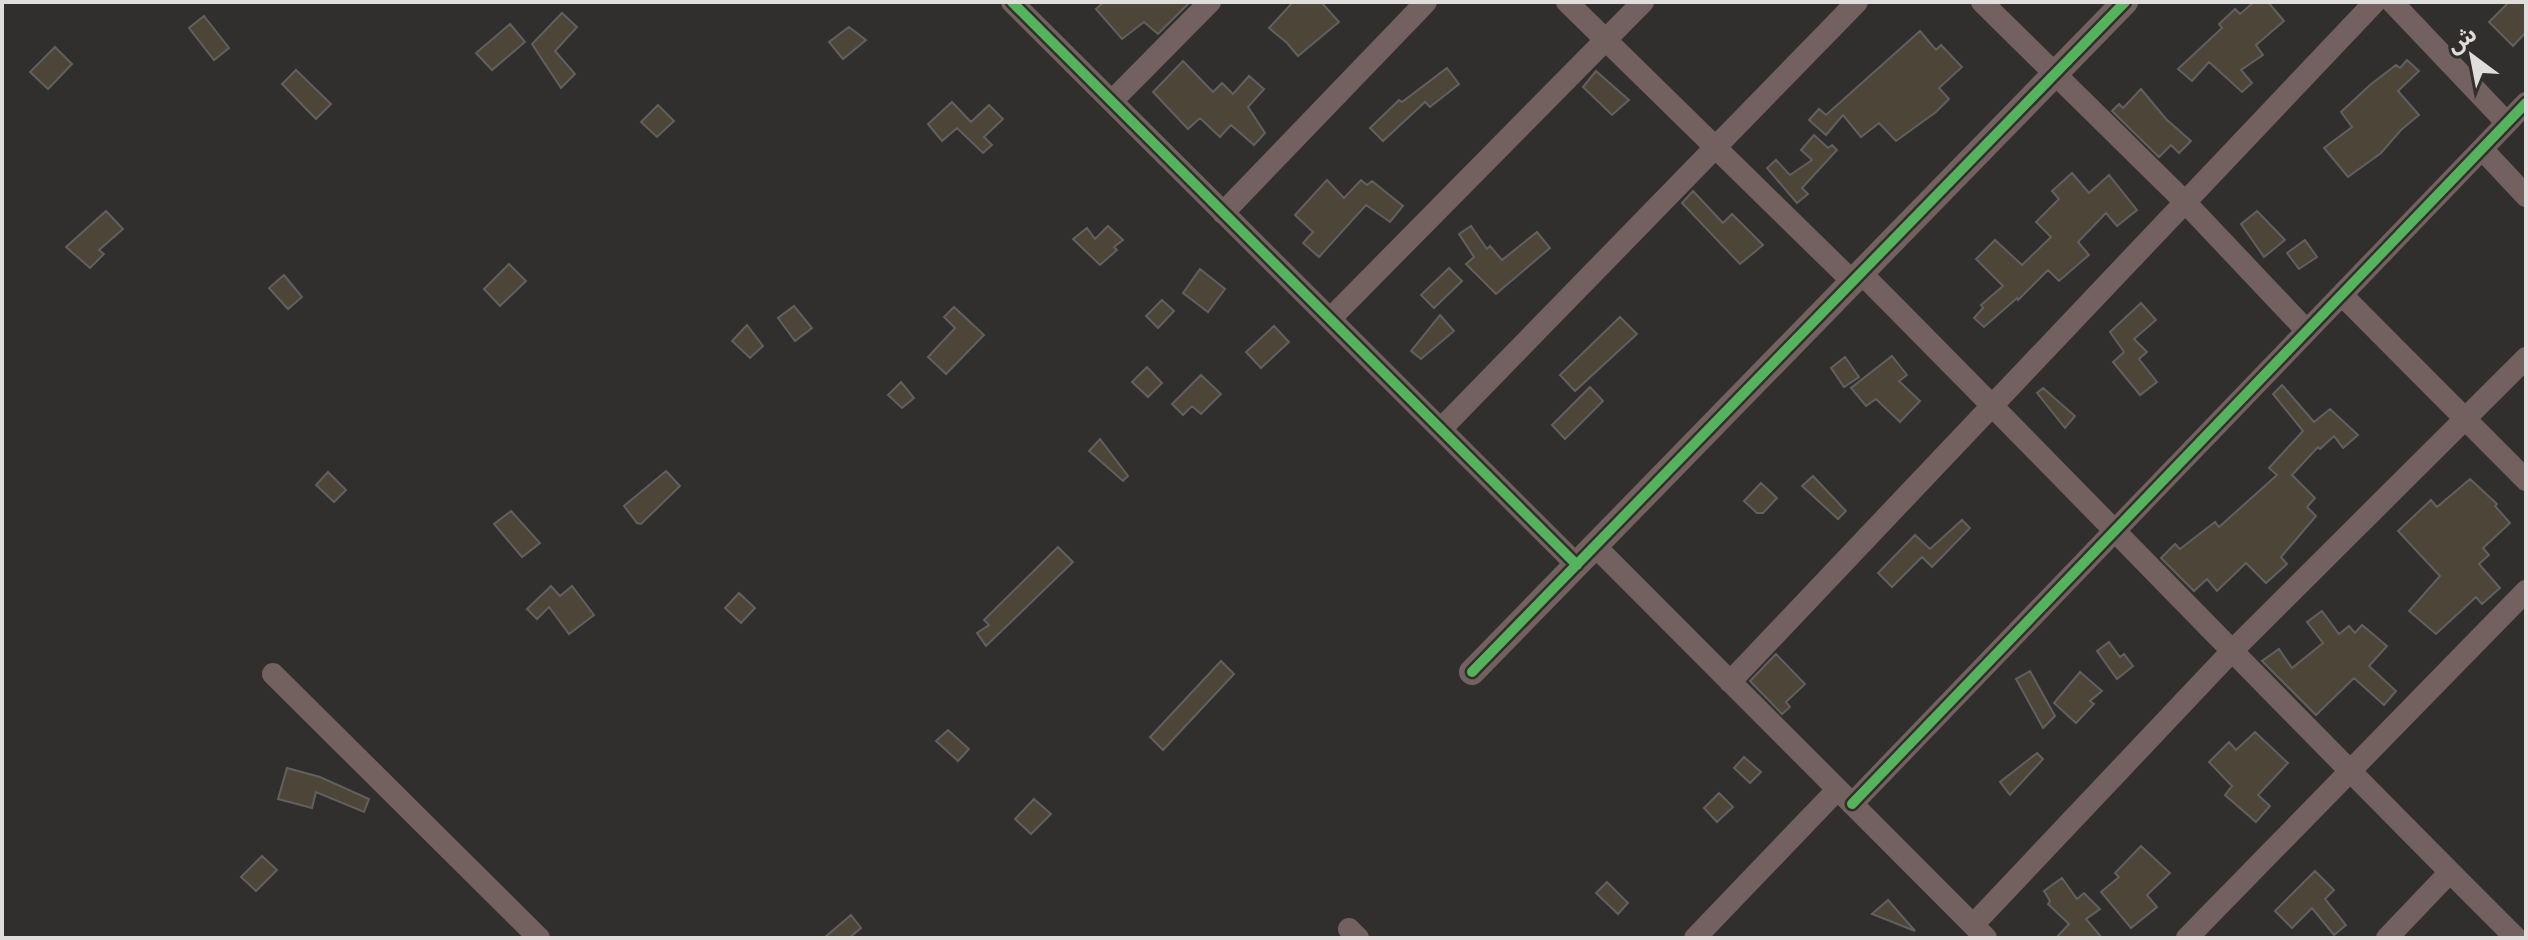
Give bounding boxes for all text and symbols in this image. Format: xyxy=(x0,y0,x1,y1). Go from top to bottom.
north arrow xyxy=(2432,16,2512,96)
text: ش xyxy=(2441,19,2482,59)

